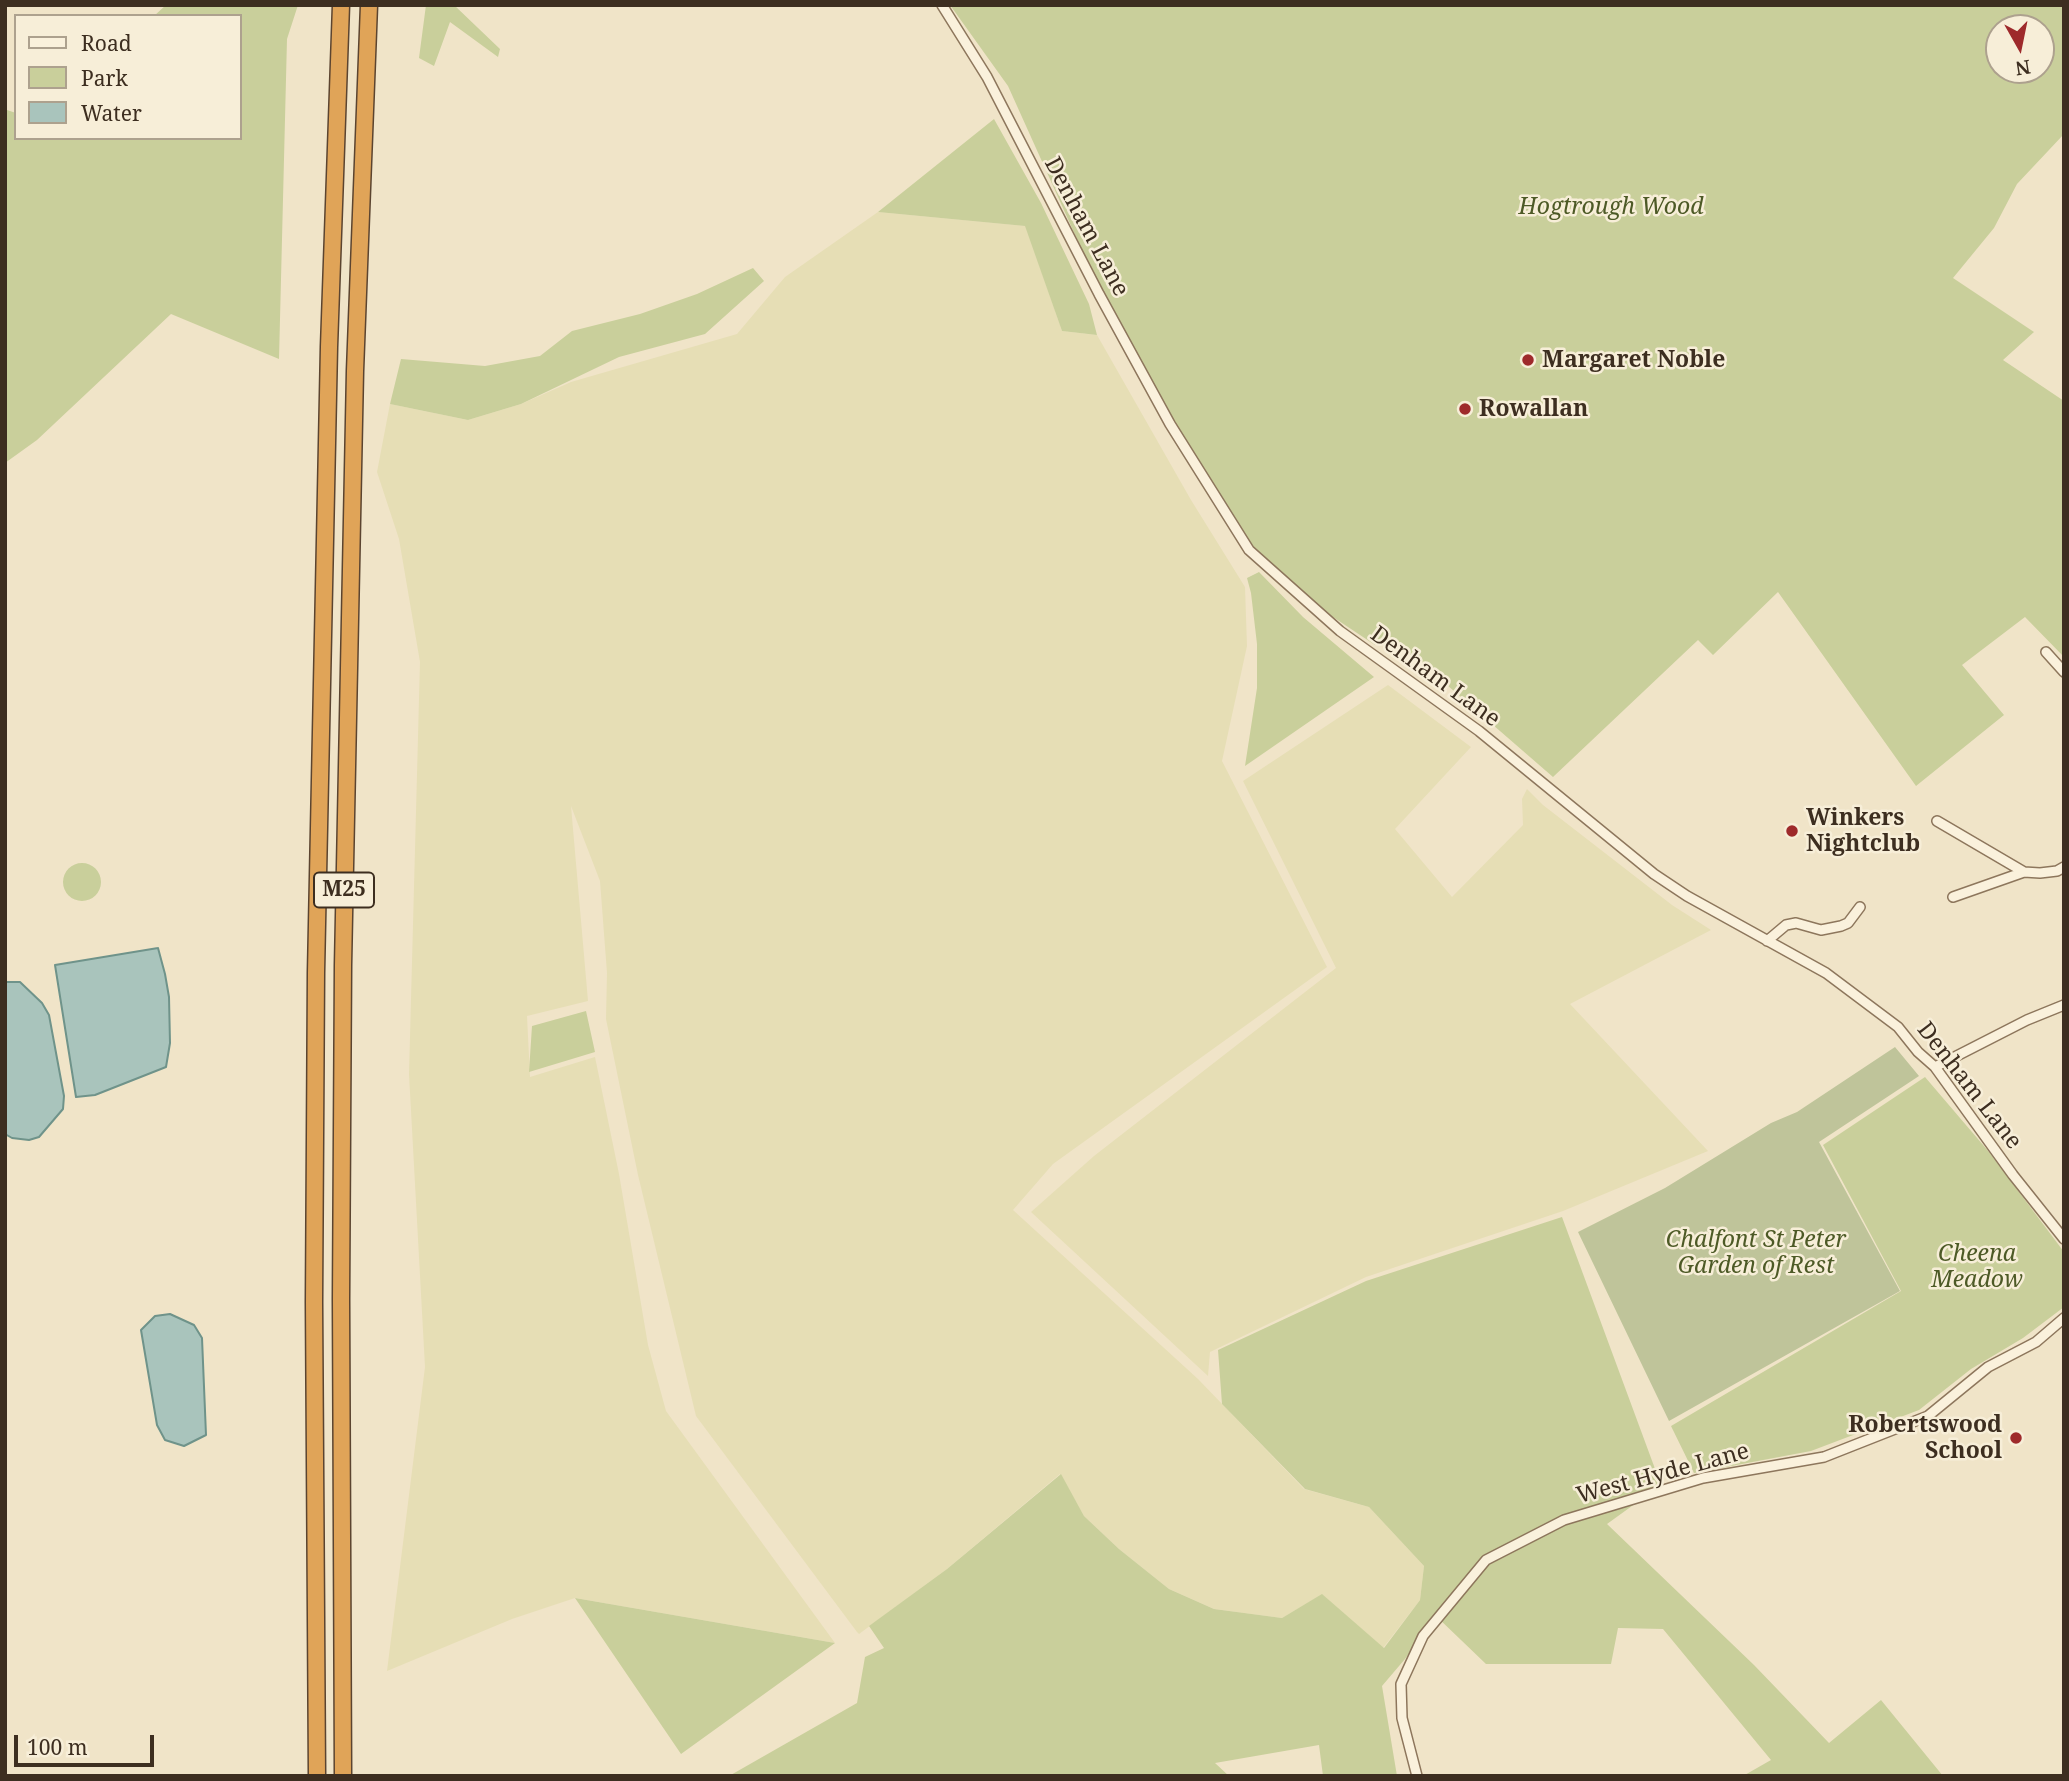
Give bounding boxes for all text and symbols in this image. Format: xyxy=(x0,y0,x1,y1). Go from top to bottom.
legend xyxy=(14,14,242,140)
north arrow xyxy=(1985,14,2055,84)
text: Road xyxy=(81,29,132,57)
text: N xyxy=(2014,54,2032,82)
text: Park xyxy=(81,64,128,92)
text: Water xyxy=(81,99,142,127)
street label: Denham Lane xyxy=(1038,153,1134,301)
park label: Hogtrough Wood xyxy=(1519,193,1703,221)
place label: Margaret Noble xyxy=(1542,346,1725,374)
marker: Margaret Noble xyxy=(1520,352,1536,368)
place label: Rowallan xyxy=(1479,395,1588,423)
marker: Rowallan xyxy=(1457,401,1473,417)
street label: Denham Lane xyxy=(1365,621,1505,733)
place label: Winkers Nightclub xyxy=(1806,804,1920,858)
marker: Winkers Nightclub xyxy=(1784,823,1800,839)
road number: M25 xyxy=(314,872,374,908)
street label: Denham Lane xyxy=(1911,1017,2027,1155)
park label: Chalfont St Peter Garden of Rest xyxy=(1666,1226,1846,1280)
park label: Cheena Meadow xyxy=(1931,1240,2023,1294)
place label: Robertswood School xyxy=(1848,1411,2002,1465)
marker: Robertswood School xyxy=(2008,1430,2024,1446)
street label: West Hyde Lane xyxy=(1574,1438,1752,1510)
scale bar xyxy=(18,1722,158,1766)
text: 100 m xyxy=(27,1733,88,1761)

